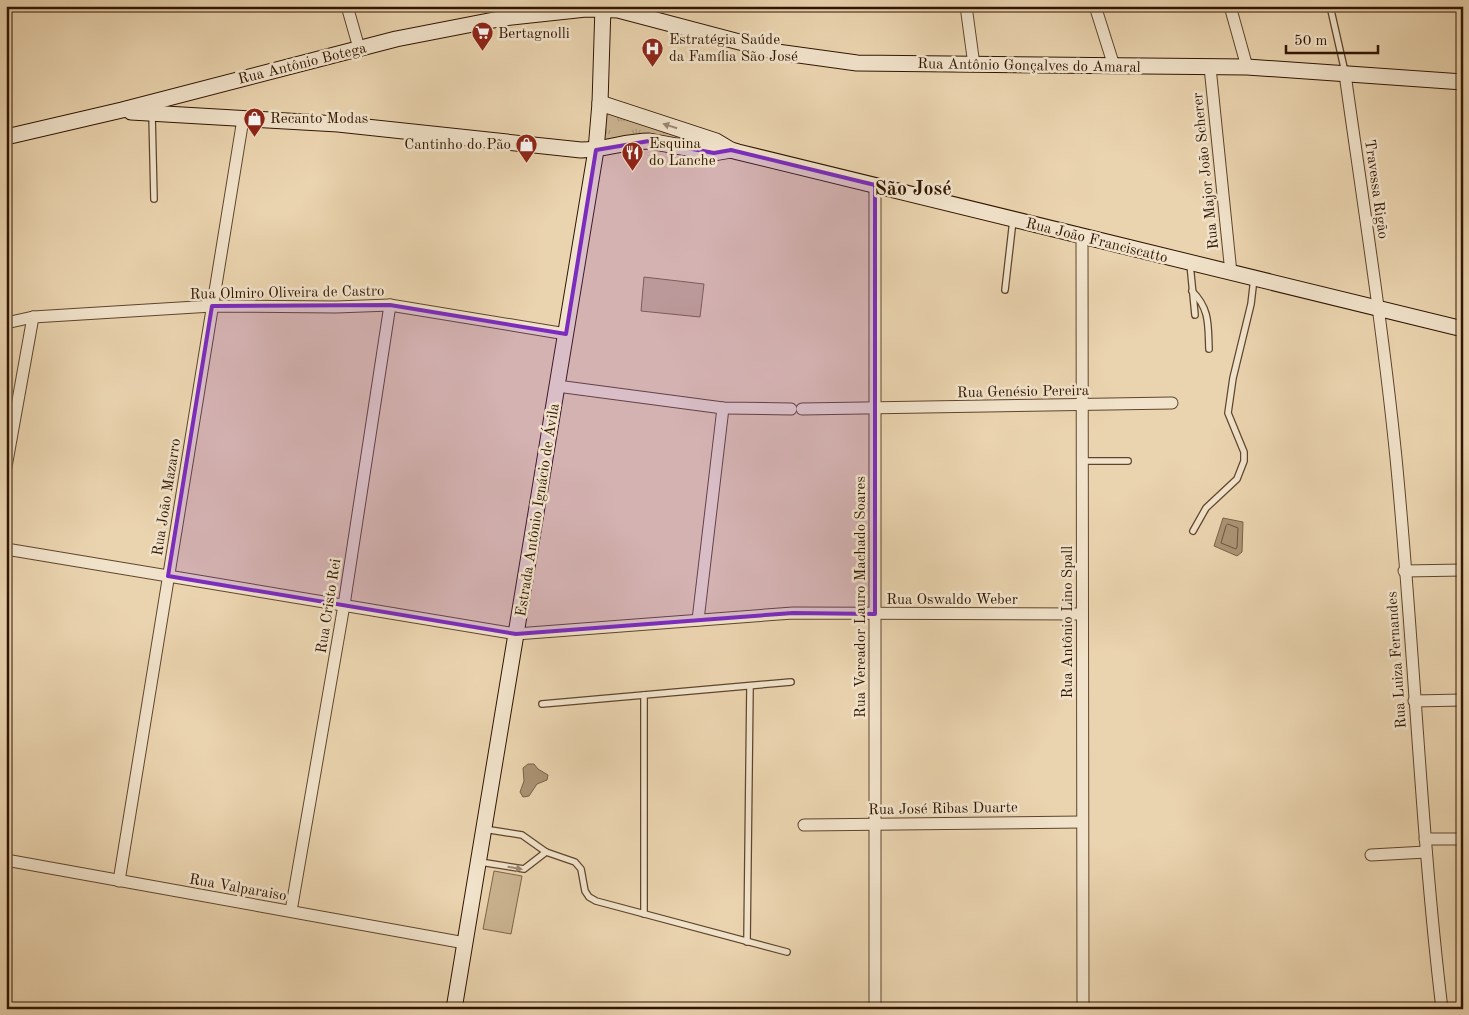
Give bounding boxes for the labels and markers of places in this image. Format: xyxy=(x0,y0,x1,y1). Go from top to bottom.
supermarket icon: Bertagnolli xyxy=(470,21,494,52)
place label: Bertagnolli xyxy=(498,27,570,42)
place label: Estratégia Saúde da Família São José xyxy=(669,33,798,65)
hospital icon: Estratégia Saúde da Família São José xyxy=(641,36,665,67)
shop icon: Recanto Modas xyxy=(242,106,266,137)
place label: Recanto Modas xyxy=(270,112,368,127)
shop icon: Cantinho do Pão xyxy=(515,132,539,163)
place label: Esquina do Lanche xyxy=(649,137,716,169)
place label: Cantinho do Pão xyxy=(404,138,511,153)
restaurant icon: Esquina do Lanche xyxy=(621,140,645,171)

